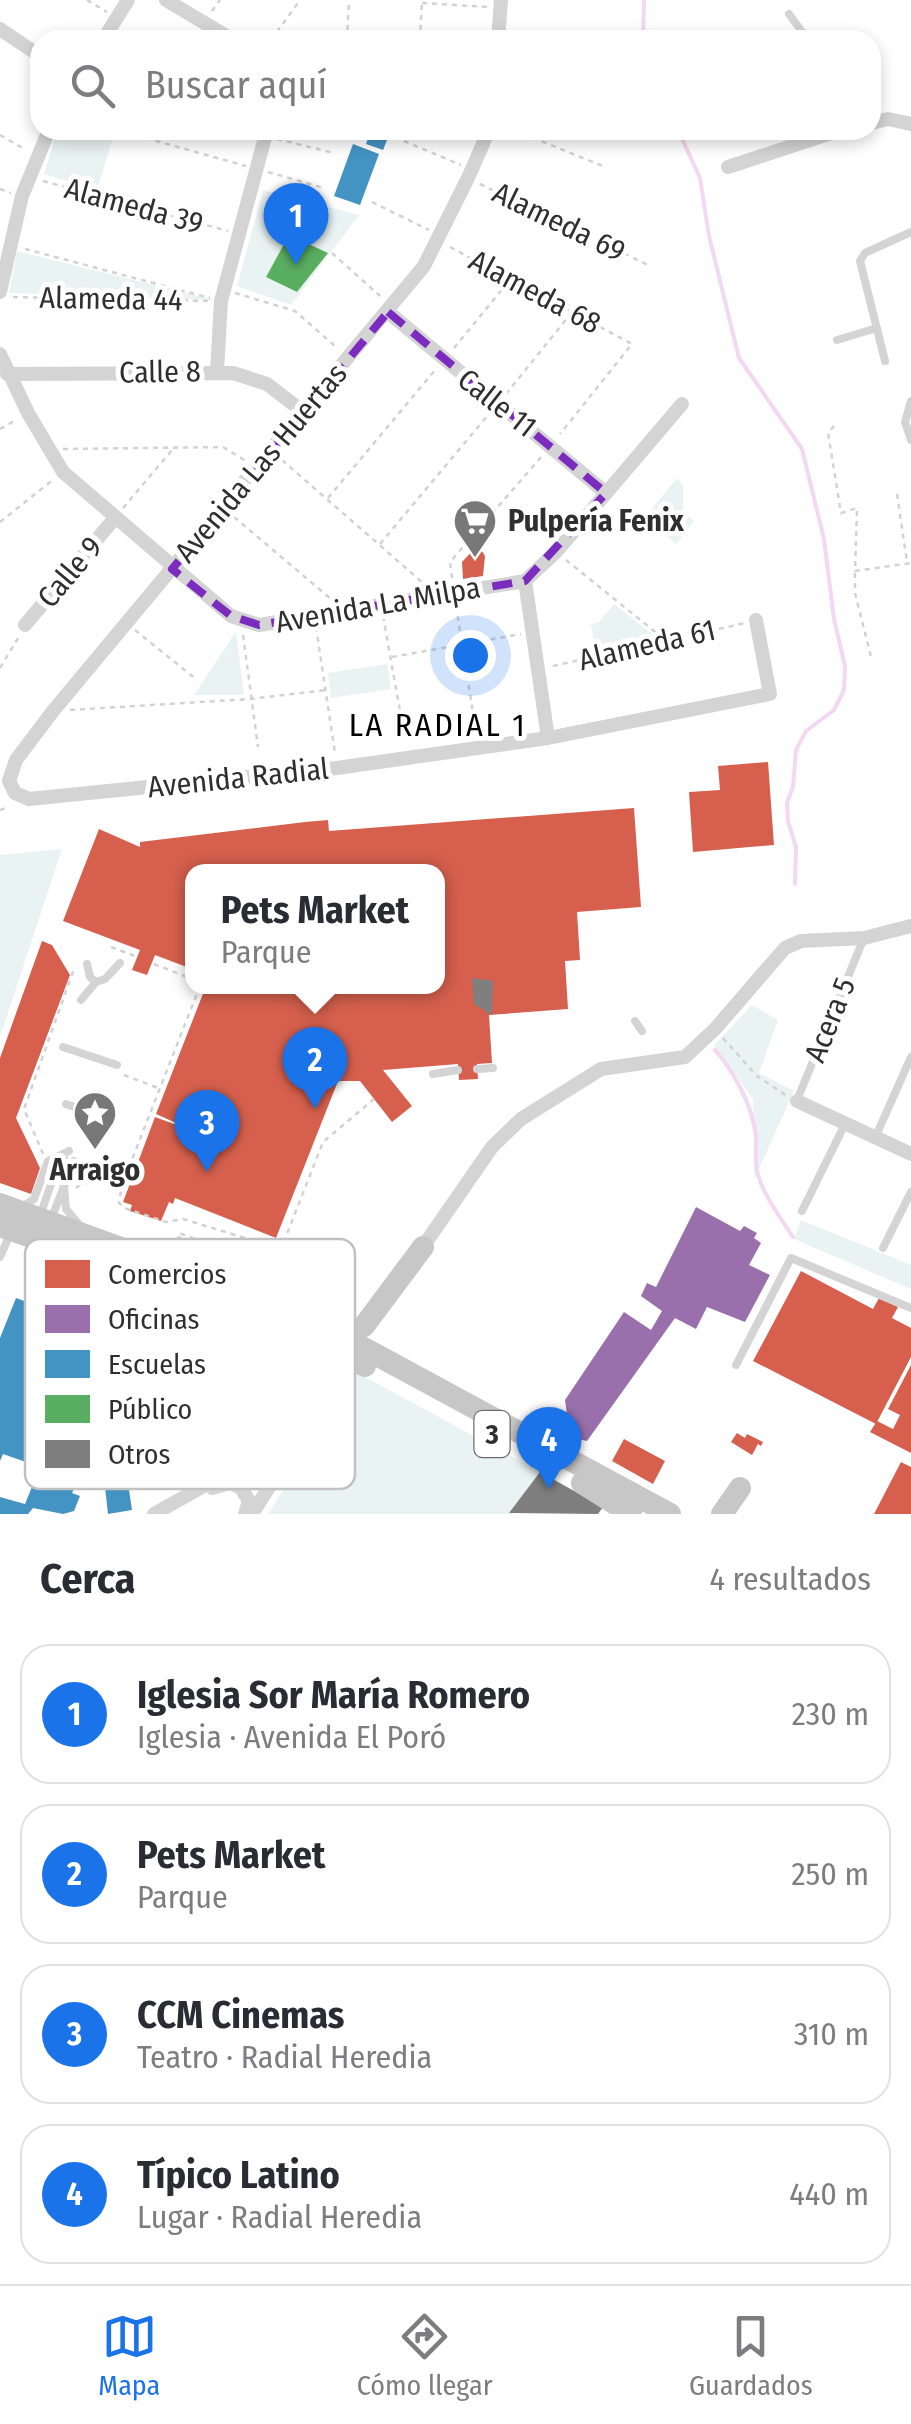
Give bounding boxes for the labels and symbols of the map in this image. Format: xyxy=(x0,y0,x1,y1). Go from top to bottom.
street label: Alameda 39 xyxy=(61,170,207,242)
street label: Alameda 69 xyxy=(487,174,631,270)
pin: 1 xyxy=(264,182,328,265)
street label: Alameda 68 xyxy=(463,242,607,342)
street label: Alameda 44 xyxy=(39,280,183,318)
street label: Calle 8 xyxy=(119,353,201,391)
street label: Avenida Las Huertas xyxy=(167,356,355,570)
street label: Calle 11 xyxy=(451,361,543,445)
supermarket icon: Pulpería Fenix xyxy=(452,498,498,559)
place label: Pulpería Fenix xyxy=(508,503,685,539)
street label: Calle 9 xyxy=(30,529,110,615)
street label: Avenida La Milpa xyxy=(273,569,483,641)
street label: Alameda 61 xyxy=(575,612,719,678)
your location xyxy=(445,630,496,681)
district label: LA RADIAL 1 xyxy=(349,706,527,744)
street label: Avenida Radial xyxy=(146,751,330,805)
street label: Acera 5 xyxy=(797,972,863,1068)
pin: 2 xyxy=(282,1026,348,1109)
place icon: Arraigo xyxy=(72,1090,118,1151)
pin: 3 xyxy=(174,1090,240,1172)
place label: Arraigo xyxy=(49,1152,140,1188)
legend xyxy=(25,1239,355,1489)
text: Comercios xyxy=(108,1258,226,1291)
text: Oficinas xyxy=(108,1303,200,1336)
text: Escuelas xyxy=(108,1348,206,1381)
text: Público xyxy=(108,1393,192,1426)
pin: 4 xyxy=(516,1406,582,1489)
road number: 3 xyxy=(474,1411,510,1457)
text: Otros xyxy=(108,1438,170,1471)

